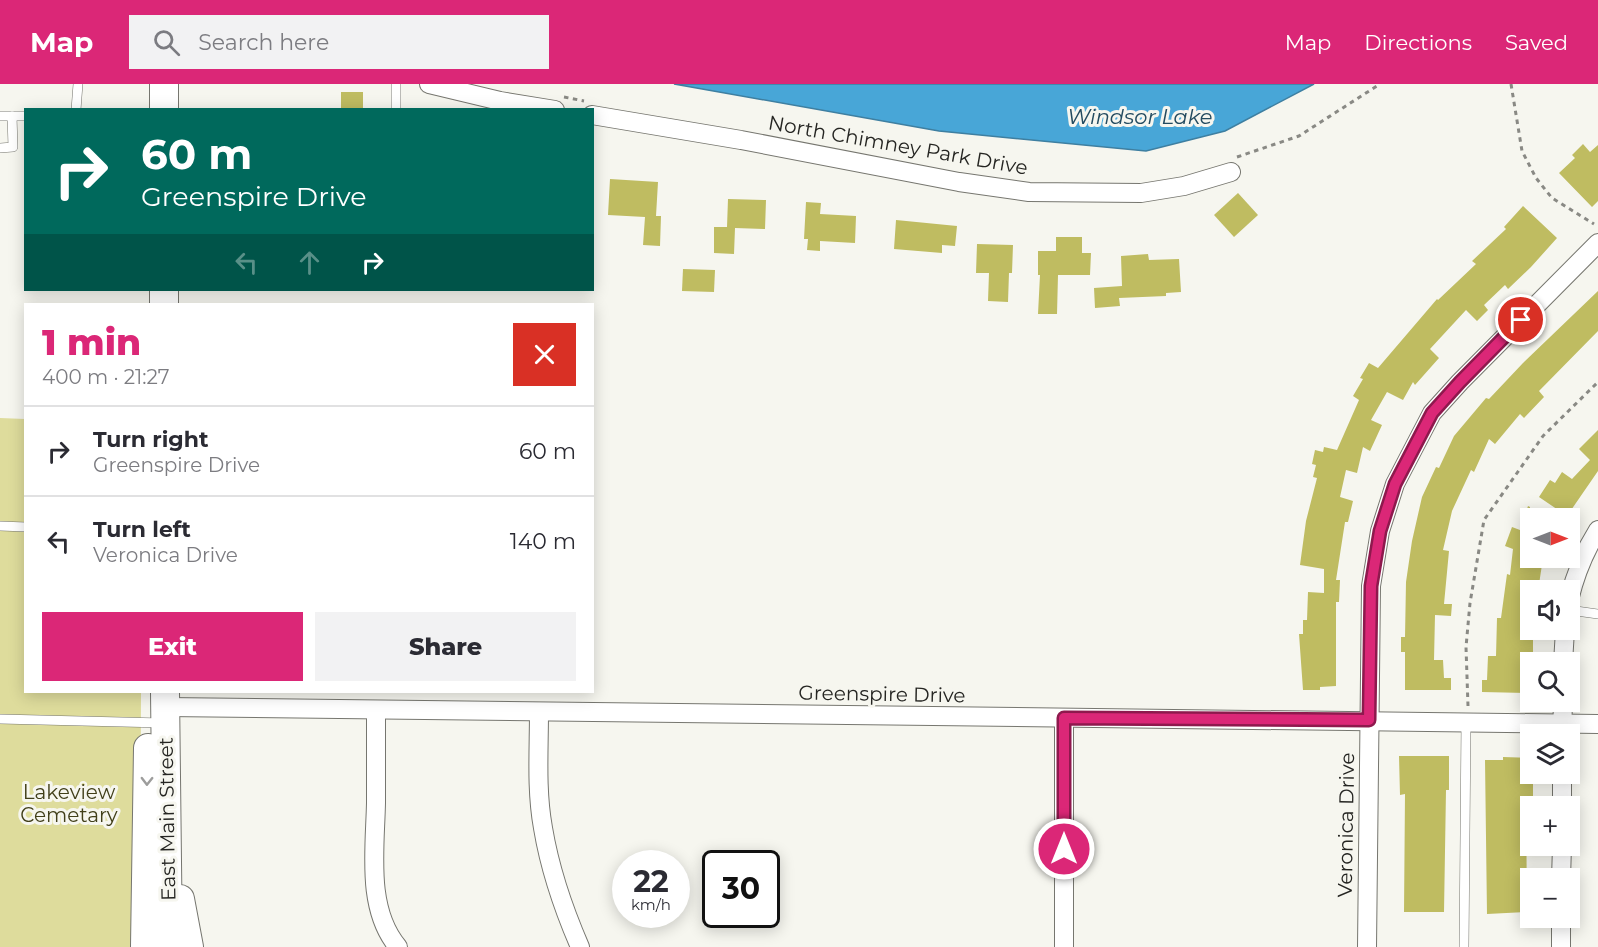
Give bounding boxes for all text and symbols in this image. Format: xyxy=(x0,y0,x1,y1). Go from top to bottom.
search box xyxy=(129,15,549,69)
text: Map xyxy=(30,25,93,59)
icon: search xyxy=(150,26,183,59)
text: Search here xyxy=(198,29,329,56)
text: Map xyxy=(1285,30,1331,55)
text: Directions xyxy=(1364,30,1472,55)
text: Saved xyxy=(1505,30,1568,55)
water label: Windsor Lake xyxy=(1067,104,1213,129)
street label: North Chimney Park Drive xyxy=(766,110,1030,180)
text: 60 m xyxy=(141,128,252,180)
icon: right xyxy=(42,132,120,210)
text: Greenspire Drive xyxy=(141,180,367,213)
icon: left xyxy=(230,246,263,279)
icon: ahead xyxy=(293,246,326,279)
icon: right xyxy=(356,246,389,279)
pin xyxy=(1495,294,1546,345)
icon: arrive xyxy=(1504,303,1537,336)
text: 1 min xyxy=(42,320,141,364)
button: close xyxy=(513,323,576,386)
text: 400 m · 21:27 xyxy=(42,365,170,389)
text: Turn right xyxy=(93,426,208,453)
icon: right xyxy=(42,435,75,468)
text: 60 m xyxy=(519,438,576,465)
text: Greenspire Drive xyxy=(93,453,260,477)
north arrow xyxy=(1520,508,1580,568)
map controls xyxy=(1520,508,1580,928)
text: Turn left xyxy=(93,516,191,543)
icon: left xyxy=(42,525,75,558)
text: 140 m xyxy=(510,528,576,555)
text: Veronica Drive xyxy=(93,543,238,567)
button: sound xyxy=(1520,580,1580,640)
button: Exit xyxy=(42,612,303,681)
button: Share xyxy=(315,612,576,681)
button: search xyxy=(1520,652,1580,712)
street label: Greenspire Drive xyxy=(798,681,966,707)
button: layers xyxy=(1520,724,1580,784)
street label: East Main Street xyxy=(154,737,180,901)
street label: Veronica Drive xyxy=(1333,752,1359,898)
one-way arrow xyxy=(141,777,153,786)
park label: Lakeview Cemetary xyxy=(20,780,118,827)
button: + xyxy=(1520,796,1580,856)
position arrow xyxy=(1032,817,1096,881)
speed limit sign: 30 xyxy=(702,850,780,928)
text: 22 xyxy=(633,863,669,900)
button: − xyxy=(1520,868,1580,928)
text: km/h xyxy=(631,895,671,914)

